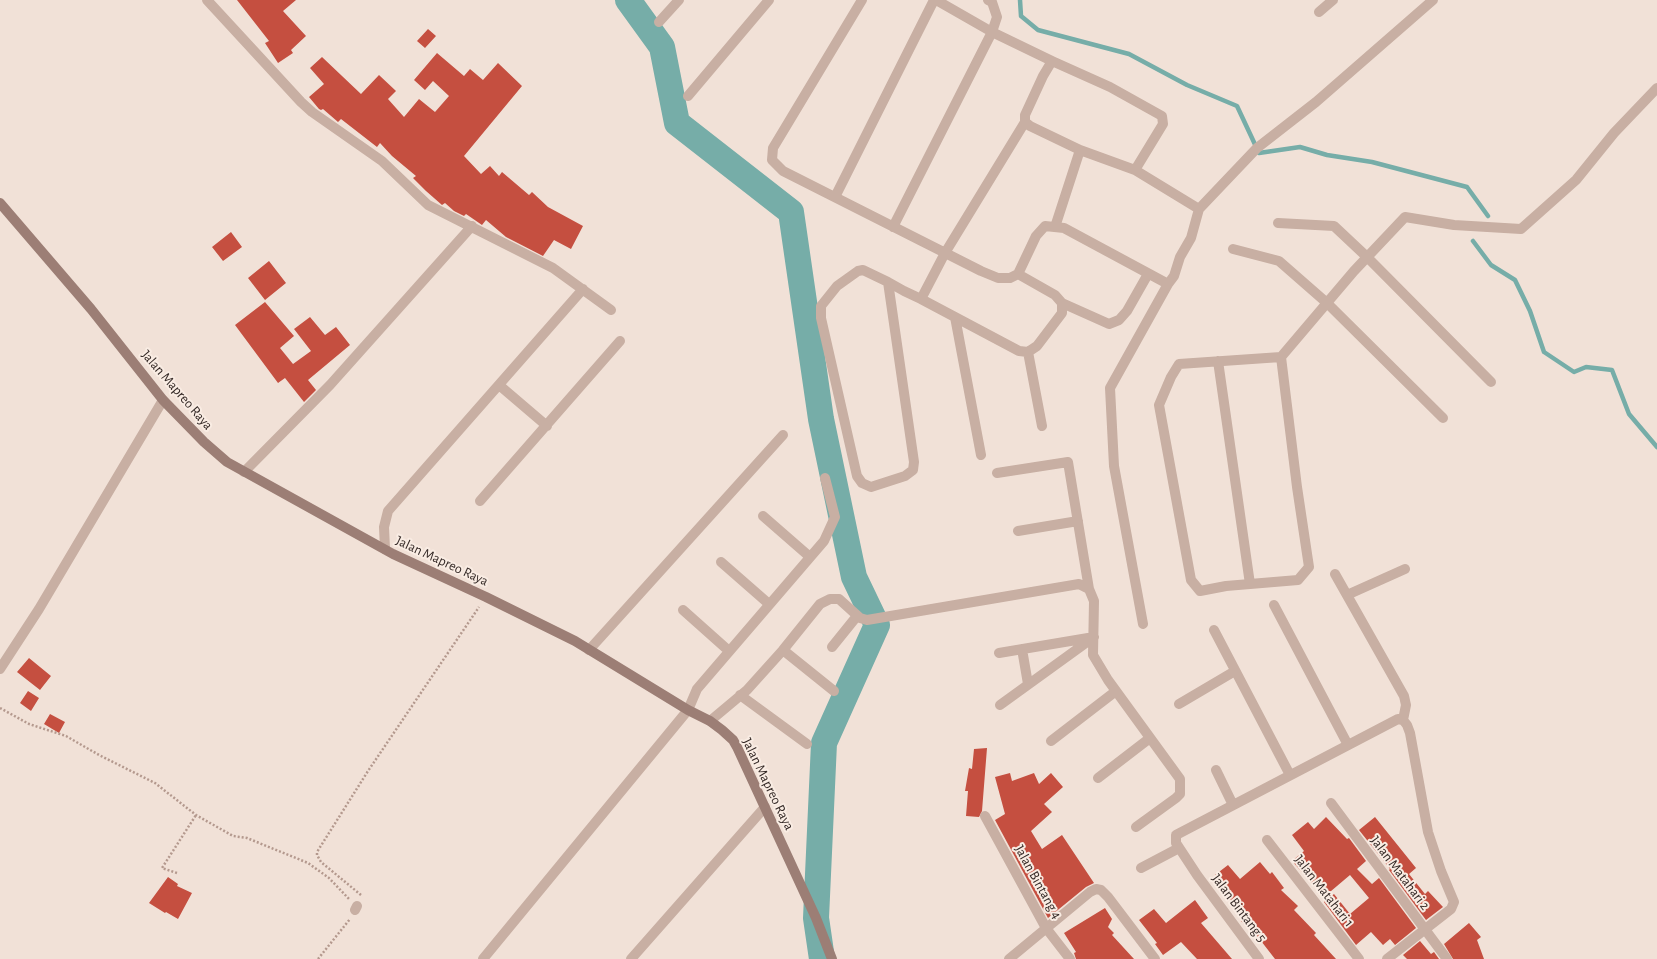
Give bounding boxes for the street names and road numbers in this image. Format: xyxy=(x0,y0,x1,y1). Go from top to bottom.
street label: Jalan Mapreo Raya xyxy=(138,347,216,433)
street label: Jalan Mapreo Raya xyxy=(393,532,491,590)
street label: Jalan Mapreo Raya xyxy=(738,735,798,833)
street label: Jalan Matahari 2 xyxy=(1367,833,1433,913)
street label: Jalan Bintang 4 xyxy=(1011,842,1065,922)
street label: Jalan Matahari 1 xyxy=(1291,852,1357,930)
street label: Jalan Bintang 5 xyxy=(1208,871,1270,945)

